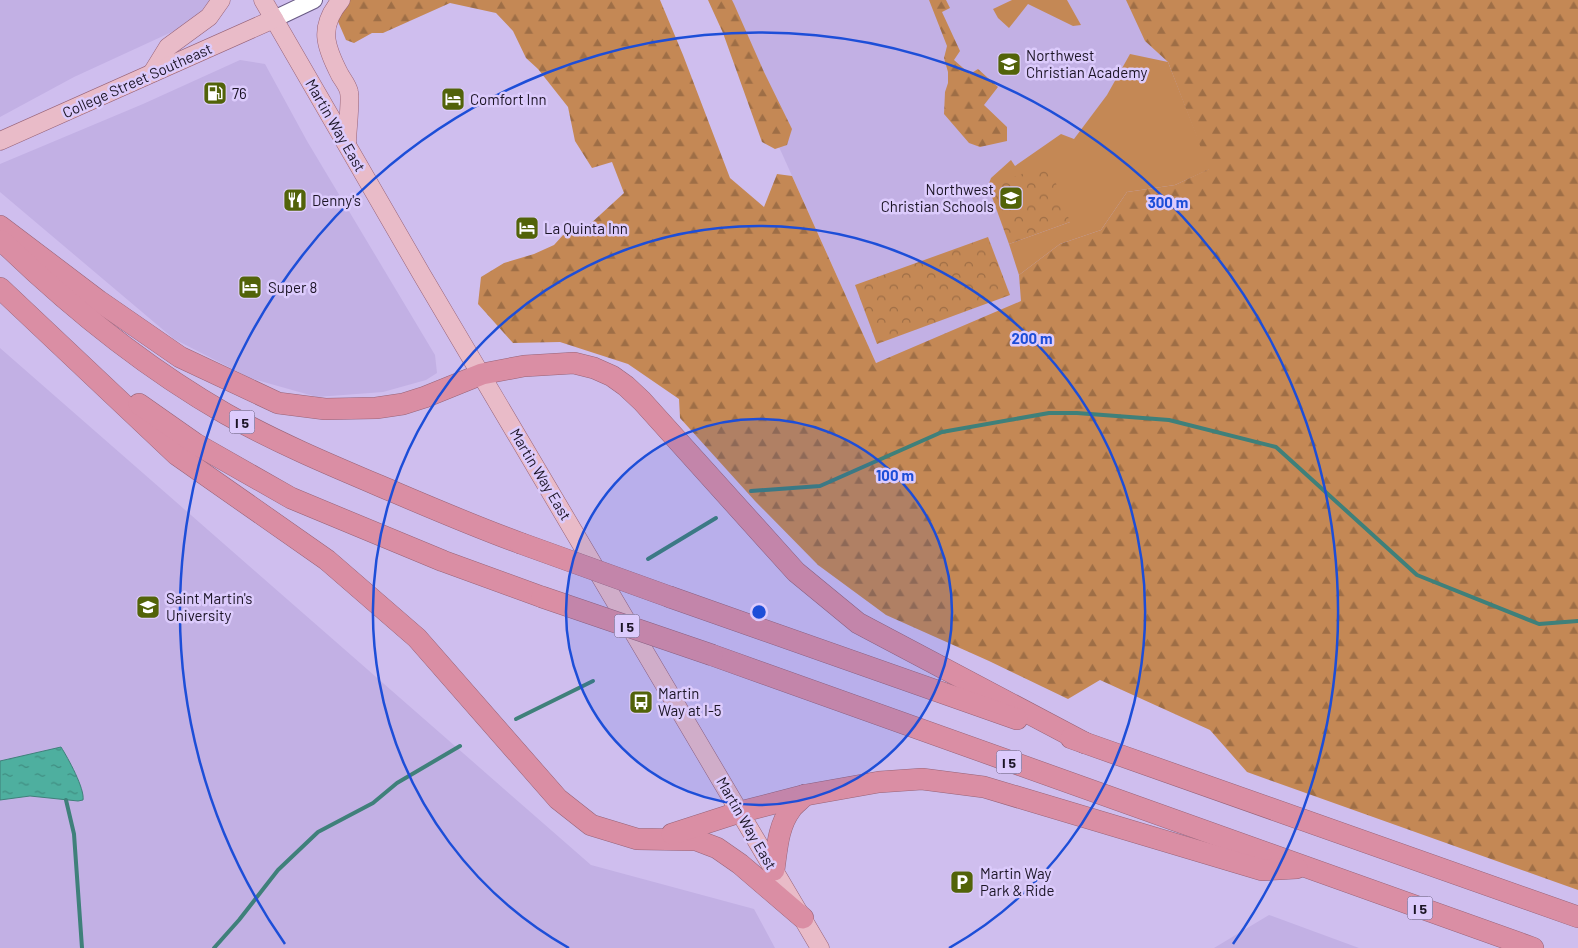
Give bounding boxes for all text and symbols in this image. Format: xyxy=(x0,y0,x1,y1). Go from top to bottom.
street label: College Street Southeast xyxy=(59,39,215,121)
place label: Northwest Christian Academy xyxy=(1026,46,1148,81)
school or university icon: Northwest Christian Academy xyxy=(996,51,1022,77)
street label: Martin Way East xyxy=(302,76,370,174)
fuel station icon: 76 xyxy=(202,80,228,106)
place label: 76 xyxy=(232,84,247,102)
hotel icon: Comfort Inn xyxy=(440,86,466,112)
place label: Comfort Inn xyxy=(470,90,547,108)
place label: Northwest Christian Schools xyxy=(881,180,994,215)
school or university icon: Northwest Christian Schools xyxy=(998,185,1024,211)
restaurant icon: Denny's xyxy=(282,187,308,213)
place label: Denny's xyxy=(312,191,361,209)
text: 300 m xyxy=(1148,193,1188,211)
hotel icon: La Quinta Inn xyxy=(514,215,540,241)
place label: La Quinta Inn xyxy=(544,219,628,237)
hotel icon: Super 8 xyxy=(237,274,263,300)
place label: Super 8 xyxy=(268,278,317,296)
text: 200 m xyxy=(1011,329,1053,347)
road number: I 5 xyxy=(230,411,254,434)
street label: Martin Way East xyxy=(507,425,575,523)
text: 100 m xyxy=(876,466,914,484)
place label: Saint Martin's University xyxy=(166,589,253,624)
school or university icon: Saint Martin's University xyxy=(135,594,161,620)
centre of rings xyxy=(750,603,768,621)
road number: I 5 xyxy=(614,614,640,638)
place label: Martin Way at I-5 xyxy=(658,684,722,719)
bus stop icon: Martin Way at I-5 xyxy=(628,689,654,715)
road number: I 5 xyxy=(996,750,1022,774)
street label: Martin Way East xyxy=(713,774,781,872)
place label: Martin Way Park & Ride xyxy=(980,864,1055,899)
parking icon: Martin Way Park & Ride xyxy=(949,869,975,895)
road number: I 5 xyxy=(1408,896,1432,920)

